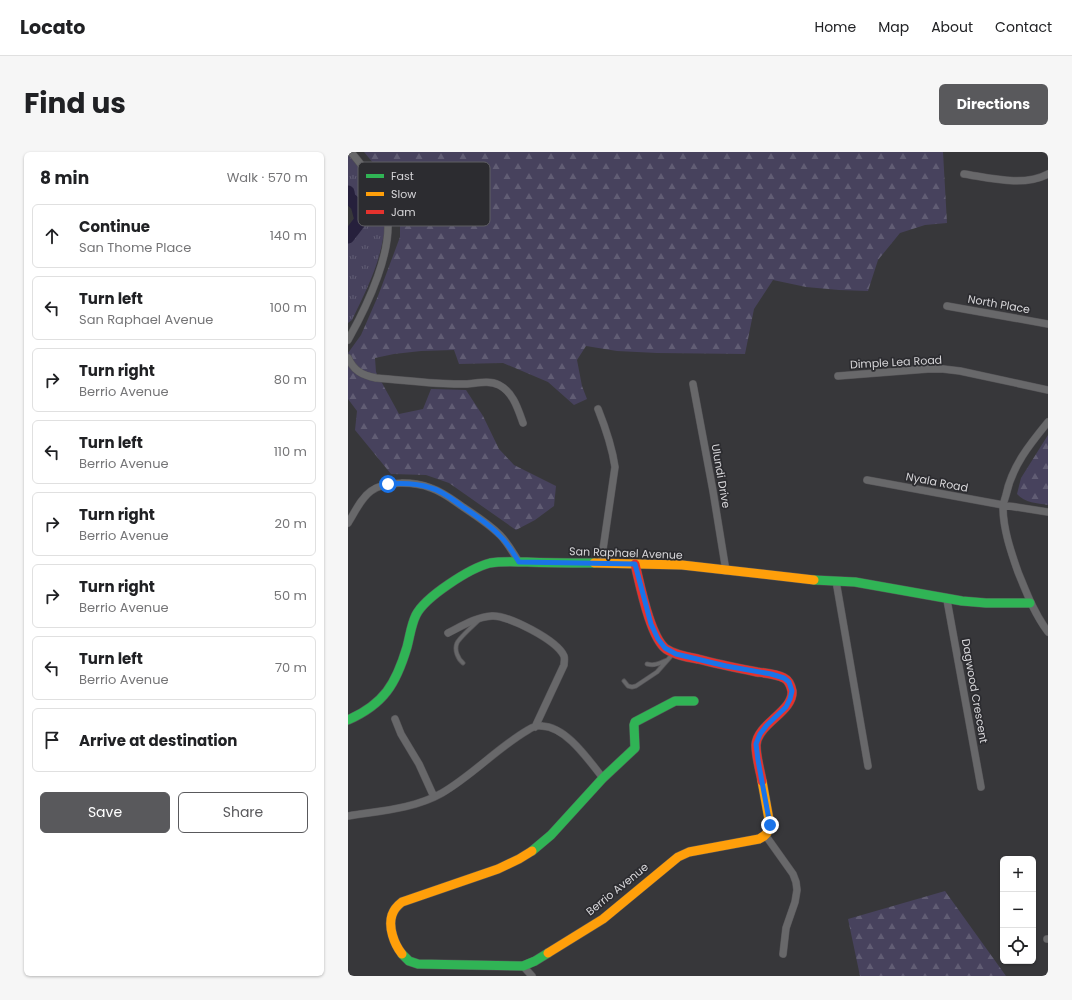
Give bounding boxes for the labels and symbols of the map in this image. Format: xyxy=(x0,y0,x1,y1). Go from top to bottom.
legend xyxy=(358,162,490,226)
text: Fast xyxy=(391,168,414,184)
text: Slow xyxy=(391,186,416,202)
text: Jam xyxy=(391,204,416,220)
street label: North Place xyxy=(967,291,1032,317)
street label: Dimple Lea Road xyxy=(850,352,942,372)
street label: Ulundi Drive xyxy=(707,443,735,510)
street label: Nyala Road xyxy=(905,468,969,496)
route start xyxy=(379,475,397,493)
street label: San Raphael Avenue xyxy=(569,543,683,563)
street label: Dagwood Crescent xyxy=(958,638,992,744)
route end xyxy=(761,816,779,834)
street label: Berrio Avenue xyxy=(583,859,652,919)

